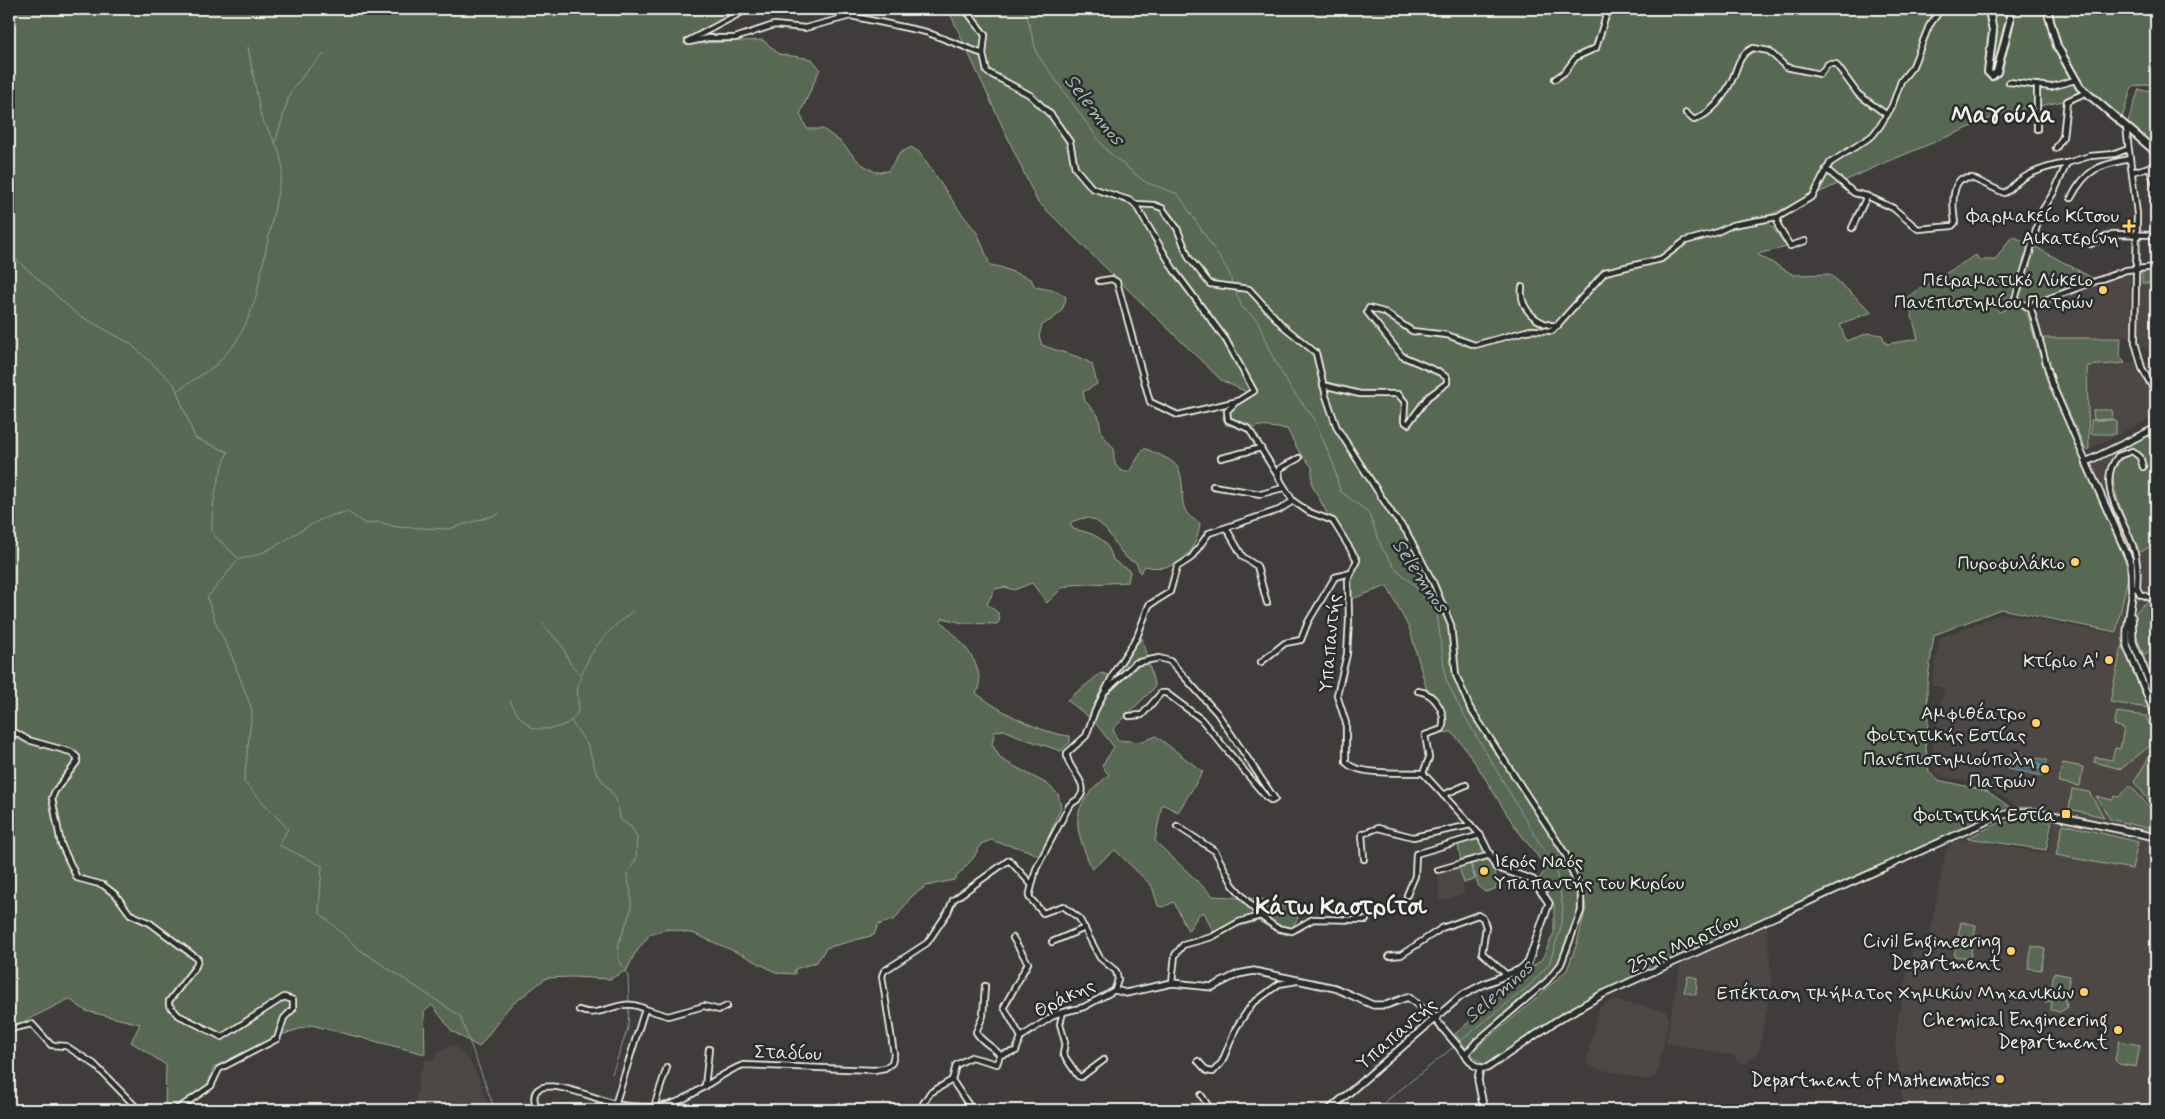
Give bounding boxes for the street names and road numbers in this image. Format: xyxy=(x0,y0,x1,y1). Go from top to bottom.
street label: Υπαπαντής xyxy=(1314,593,1347,693)
street label: 25ης Μαρτίου xyxy=(1624,909,1743,980)
street label: Θράκης xyxy=(1030,973,1099,1024)
street label: Υπαπαντής xyxy=(1352,992,1442,1076)
street label: Σταδίου xyxy=(754,1040,822,1067)

